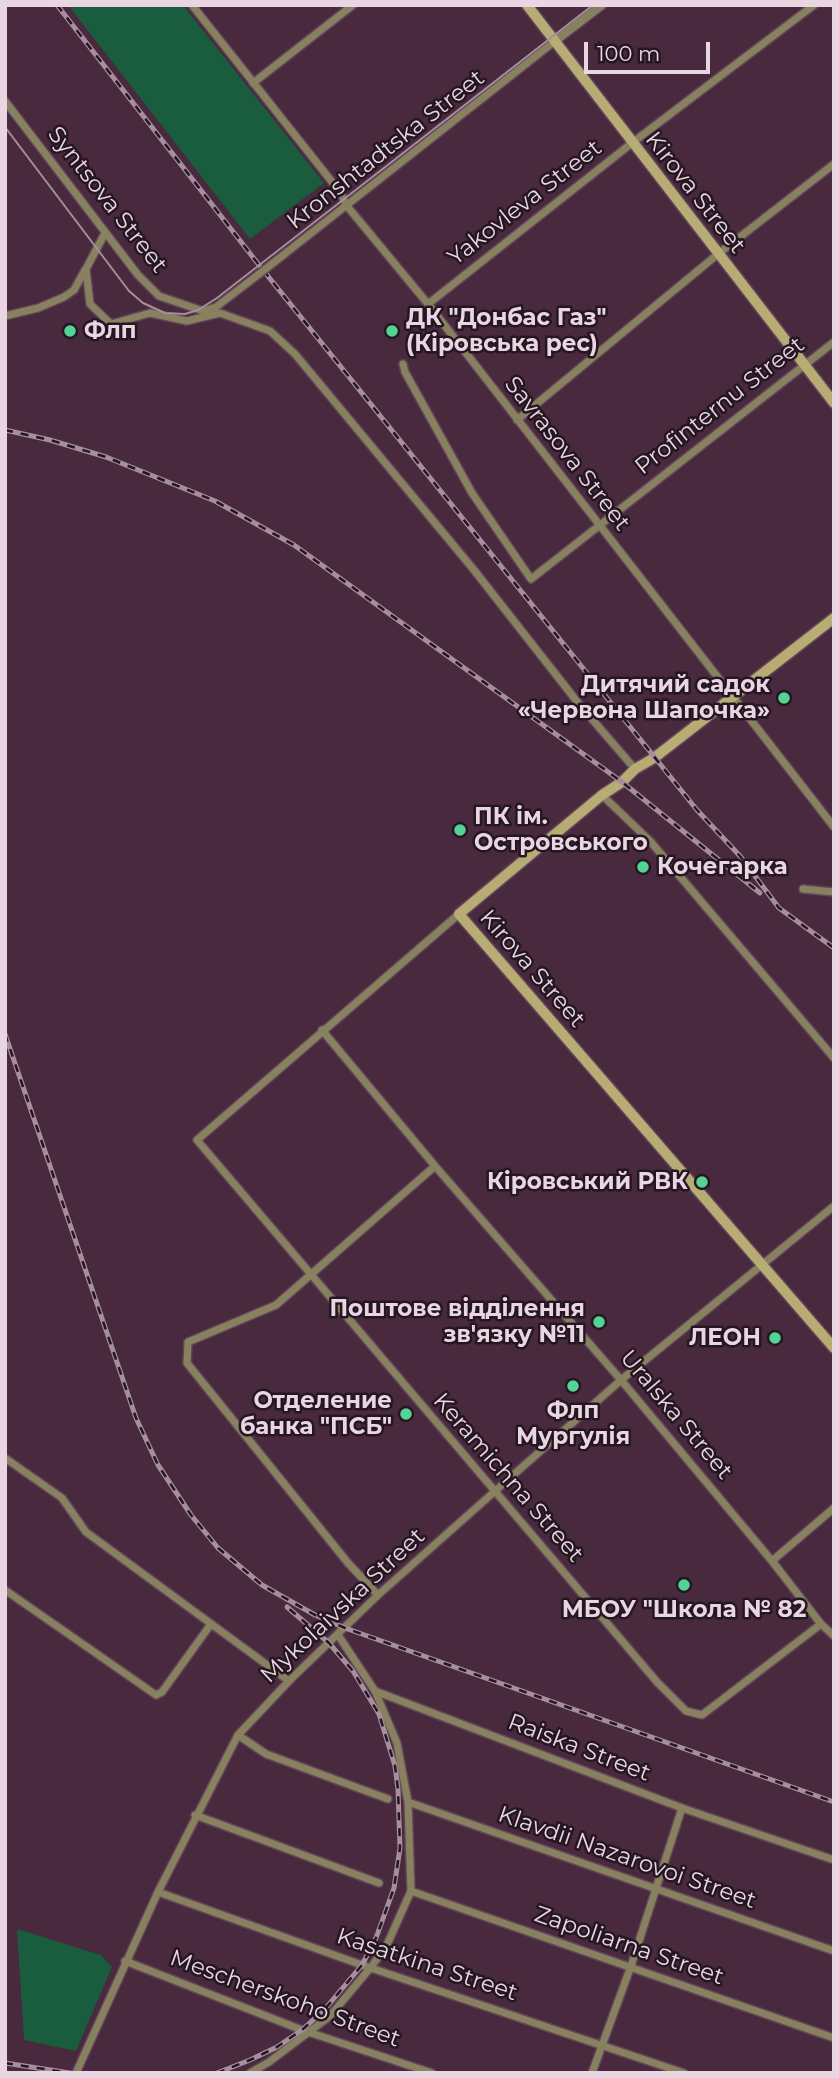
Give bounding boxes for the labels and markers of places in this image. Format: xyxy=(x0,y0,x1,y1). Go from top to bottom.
place label: ДК "Донбас Газ" (Кіровська рес) xyxy=(406,304,607,358)
place label: Флп xyxy=(84,317,137,345)
marker: Флп xyxy=(62,323,78,339)
marker: ДК "Донбас Газ" (Кіровська рес) xyxy=(384,323,400,339)
place label: Дитячий садок «Червона Шапочка» xyxy=(518,671,770,725)
marker: Дитячий садок «Червона Шапочка» xyxy=(776,690,792,706)
place label: ПК ім. Островського xyxy=(474,803,648,857)
marker: ПК ім. Островського xyxy=(452,822,468,838)
place label: Кочегарка xyxy=(657,853,788,881)
marker: Кочегарка xyxy=(635,859,651,875)
place label: Кіровський РВК xyxy=(487,1168,688,1196)
marker: Кіровський РВК xyxy=(694,1174,710,1190)
place label: Поштове відділення зв'язку №11 xyxy=(329,1295,585,1349)
marker: Поштове відділення зв'язку №11 xyxy=(591,1314,607,1330)
place label: ЛЕОН xyxy=(689,1324,761,1352)
marker: ЛЕОН xyxy=(767,1330,783,1346)
marker: Флп Мургулія xyxy=(565,1378,581,1394)
place label: Отделение банка "ПСБ" xyxy=(240,1387,392,1441)
place label: Флп Мургулія xyxy=(516,1397,630,1451)
marker: Отделение банка "ПСБ" xyxy=(398,1406,414,1422)
marker: МБОУ "Школа № 82 xyxy=(676,1577,692,1593)
place label: МБОУ "Школа № 82 xyxy=(562,1596,806,1624)

